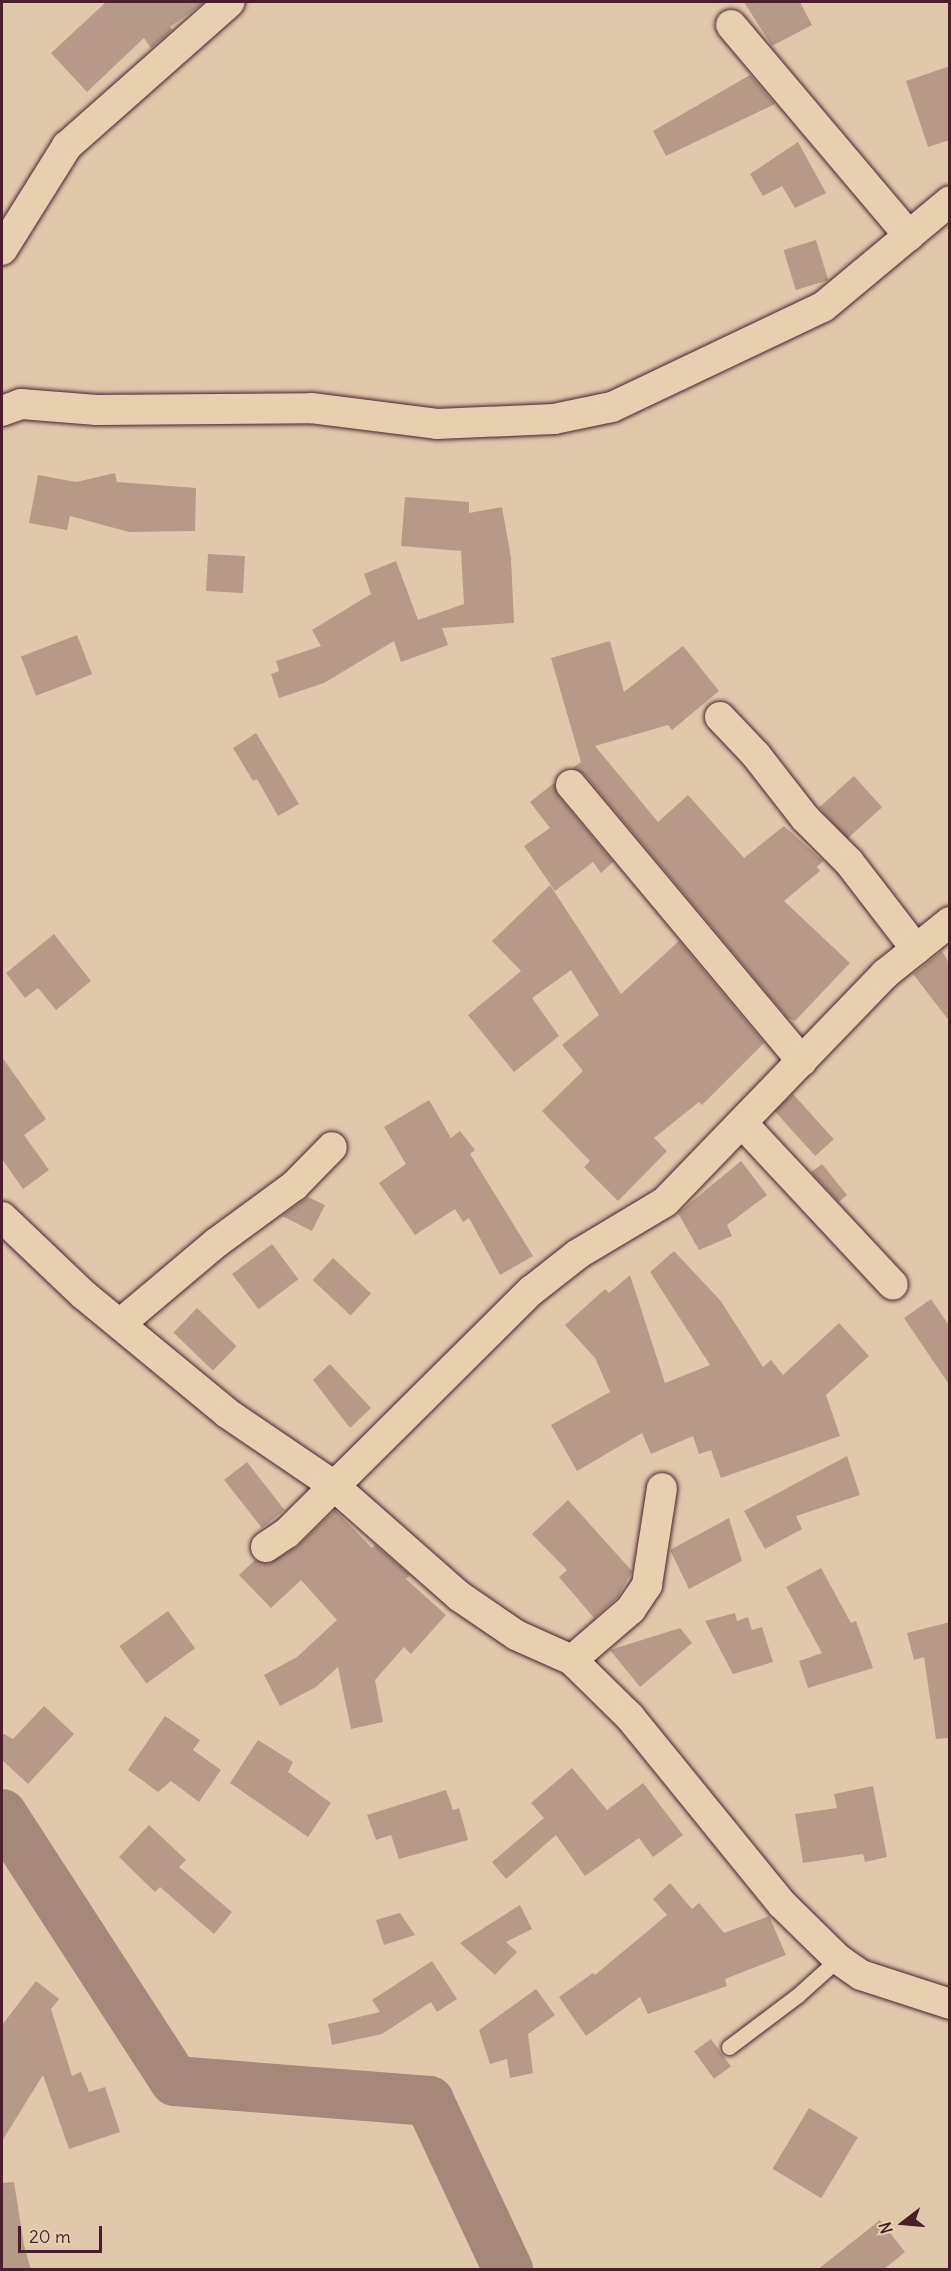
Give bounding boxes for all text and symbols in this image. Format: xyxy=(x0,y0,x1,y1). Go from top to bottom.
north arrow xyxy=(873,2193,933,2253)
scale bar xyxy=(21,2214,105,2252)
text: N xyxy=(875,2220,897,2236)
text: 20 m xyxy=(29,2225,71,2248)

